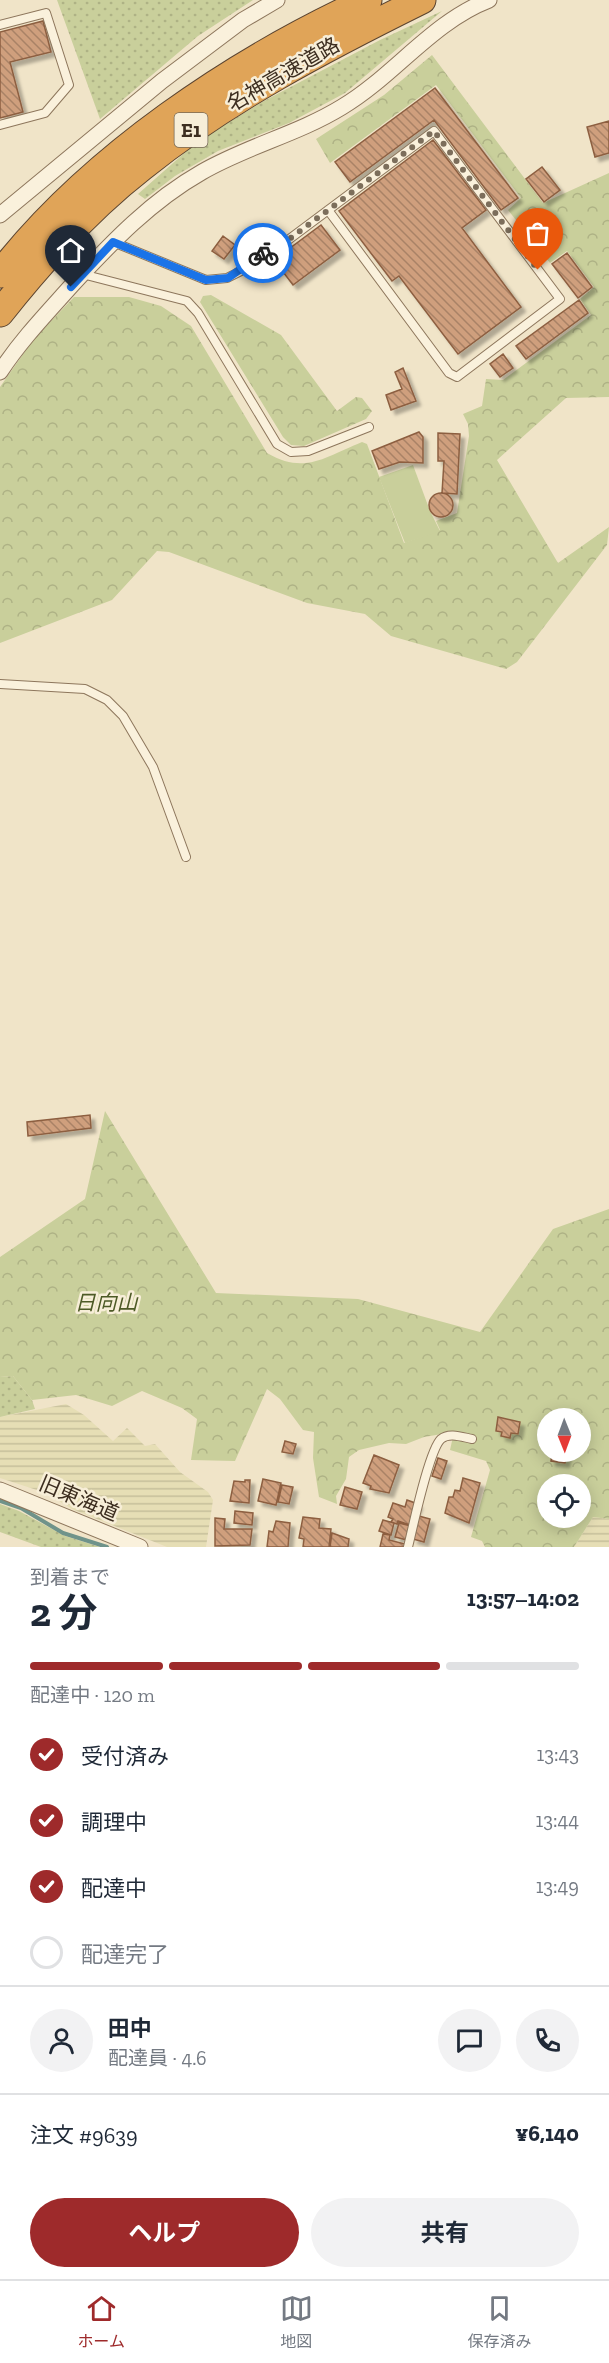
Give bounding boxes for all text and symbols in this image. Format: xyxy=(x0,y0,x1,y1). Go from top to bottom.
street label: 名神高速道路 xyxy=(222,32,344,116)
road number: E1 xyxy=(174,113,207,147)
pin xyxy=(512,208,563,270)
icon: bag xyxy=(521,217,554,250)
courier xyxy=(233,223,293,283)
pin xyxy=(45,225,96,287)
icon: home xyxy=(54,234,87,267)
icon: bike xyxy=(247,237,280,270)
park label: 日向山 xyxy=(75,1290,139,1315)
north arrow xyxy=(537,1408,591,1462)
map controls xyxy=(537,1408,591,1528)
street label: 旧東海道 xyxy=(35,1470,123,1526)
button: locate xyxy=(537,1474,591,1528)
text: 到着まで xyxy=(30,1565,110,1589)
text: 13:57–14:02 xyxy=(467,1585,579,1612)
text: 2 分 xyxy=(30,1589,97,1636)
text: 配達中 · 120 m xyxy=(30,1683,155,1707)
icon: check xyxy=(30,1738,63,1771)
text: 13:43 xyxy=(536,1742,579,1766)
text: 受付済み xyxy=(81,1743,169,1770)
icon: check xyxy=(30,1804,63,1837)
text: 13:44 xyxy=(535,1808,579,1832)
text: 調理中 xyxy=(81,1809,147,1836)
icon: check xyxy=(30,1870,63,1903)
text: 13:49 xyxy=(536,1874,579,1898)
text: 配達中 xyxy=(81,1875,147,1902)
text: 配達完了 xyxy=(81,1941,169,1968)
button: person xyxy=(30,2009,93,2072)
button: chat xyxy=(438,2009,501,2072)
button: phone xyxy=(516,2009,579,2072)
text: 田中 xyxy=(108,2015,152,2042)
text: 配達員 · 4.6 xyxy=(108,2046,207,2070)
text: ¥6,140 xyxy=(515,2120,579,2147)
text: 注文 #9639 xyxy=(30,2122,138,2149)
button: ヘルプ xyxy=(30,2198,299,2267)
button: 共有 xyxy=(311,2198,579,2267)
tab: ホーム xyxy=(77,2292,125,2352)
tab: 地図 xyxy=(280,2292,313,2352)
tab: 保存済み xyxy=(468,2292,532,2352)

